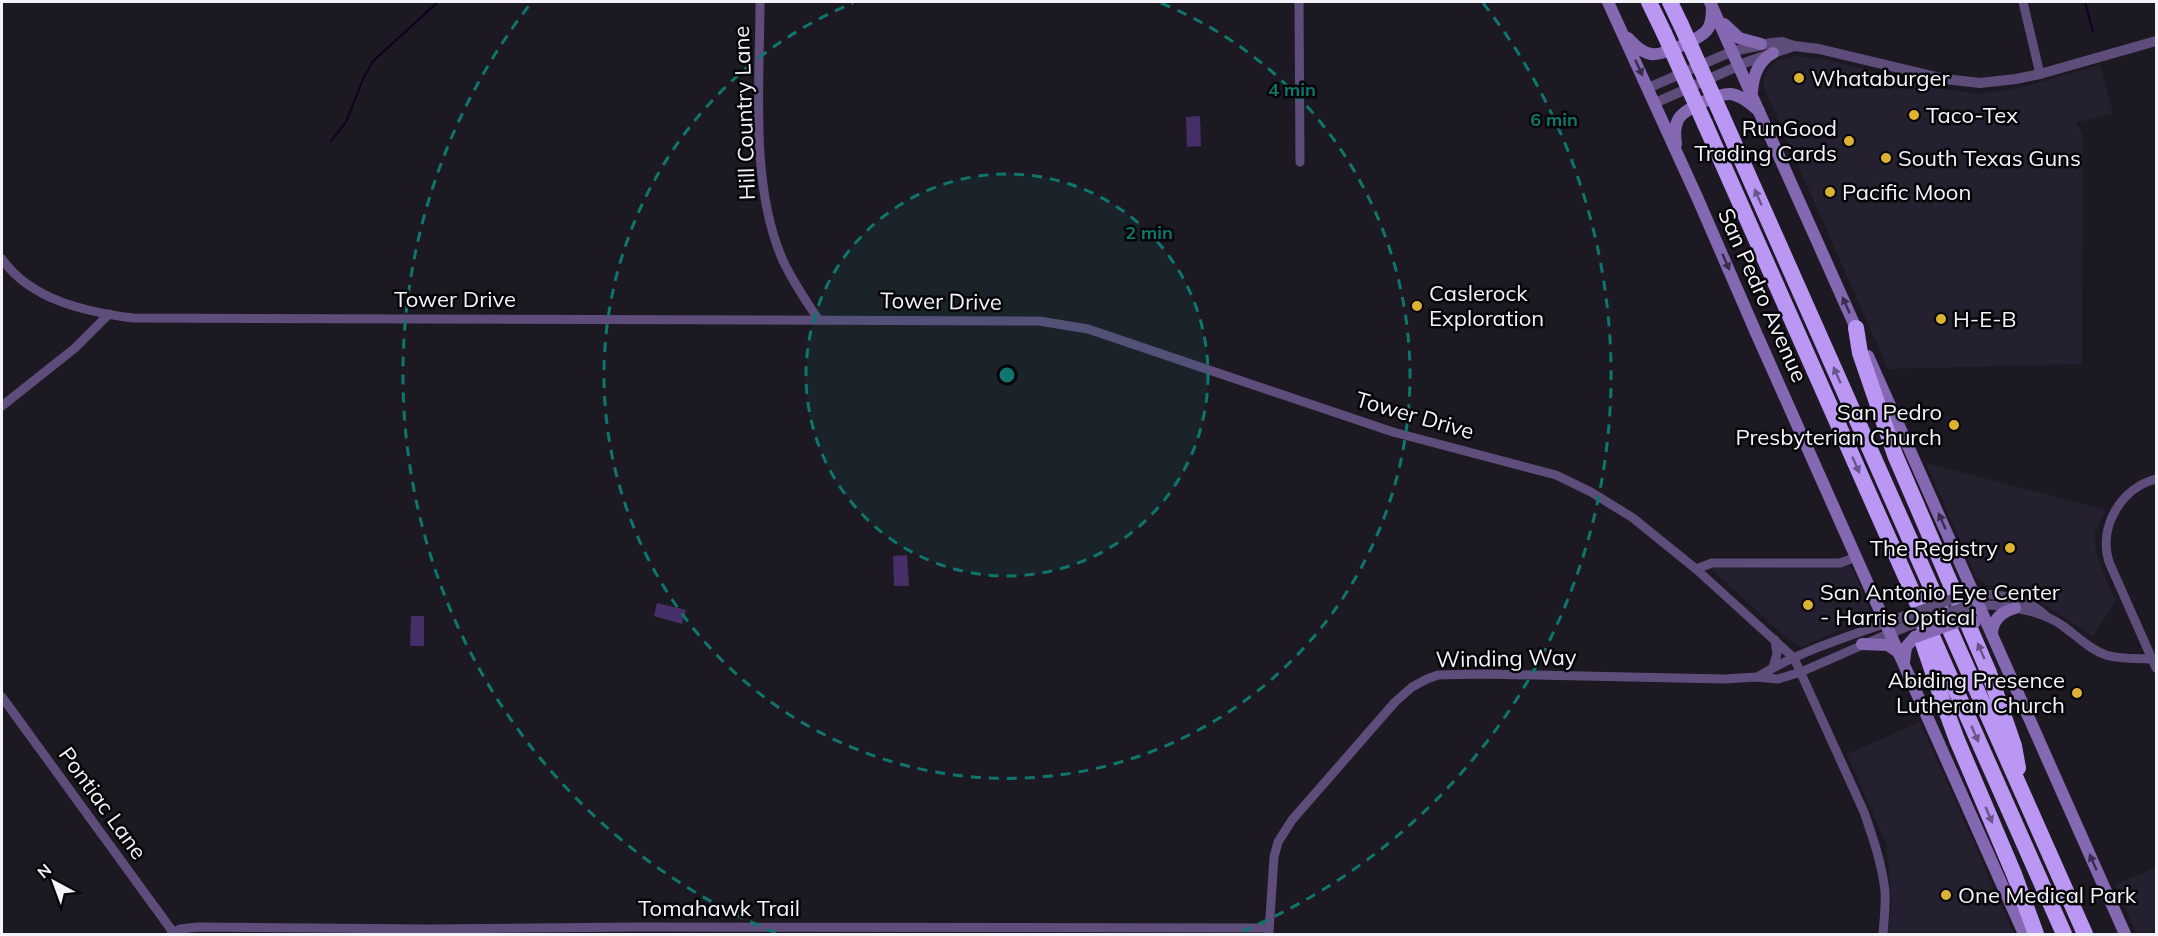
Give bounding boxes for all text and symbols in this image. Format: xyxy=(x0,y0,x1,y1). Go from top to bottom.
street label: Hill Country Lane xyxy=(727,25,761,201)
one-way arrow xyxy=(1635,60,1644,77)
place label: Whataburger xyxy=(1811,64,1949,92)
marker: Whataburger xyxy=(1792,71,1806,85)
text: 4 min xyxy=(1268,78,1316,101)
place label: Taco-Tex xyxy=(1926,101,2018,129)
text: 6 min xyxy=(1530,108,1578,131)
marker: Taco-Tex xyxy=(1907,108,1921,122)
place label: RunGood Trading Cards xyxy=(1694,114,1837,167)
marker: RunGood Trading Cards xyxy=(1842,134,1856,148)
place label: South Texas Guns xyxy=(1898,144,2081,172)
marker: South Texas Guns xyxy=(1879,151,1893,165)
place label: Pacific Moon xyxy=(1842,178,1971,206)
marker: Pacific Moon xyxy=(1823,185,1837,199)
one-way arrow xyxy=(1753,187,1763,205)
street label: San Pedro Avenue xyxy=(1712,204,1814,386)
text: 2 min xyxy=(1125,221,1173,244)
one-way arrow xyxy=(1721,253,1730,270)
place label: Caslerock Exploration xyxy=(1429,279,1544,332)
street label: Tower Drive xyxy=(394,285,516,313)
street label: Tower Drive xyxy=(880,286,1002,316)
one-way arrow xyxy=(1841,296,1850,313)
marker: Caslerock Exploration xyxy=(1410,299,1424,313)
place label: H-E-B xyxy=(1953,305,2017,333)
marker: H-E-B xyxy=(1934,312,1948,326)
centre of rings xyxy=(997,365,1017,385)
one-way arrow xyxy=(1832,366,1841,384)
street label: Tower Drive xyxy=(1353,385,1477,445)
place label: San Pedro Presbyterian Church xyxy=(1735,398,1942,451)
marker: San Pedro Presbyterian Church xyxy=(1947,418,1961,432)
one-way arrow xyxy=(1851,457,1861,475)
one-way arrow xyxy=(1937,513,1946,530)
place label: The Registry xyxy=(1870,534,1998,562)
marker: The Registry xyxy=(2003,541,2017,555)
place label: San Antonio Eye Center - Harris Optical xyxy=(1820,578,2060,631)
marker: San Antonio Eye Center - Harris Optical xyxy=(1801,598,1815,612)
one-way arrow xyxy=(1976,642,1986,660)
street label: Winding Way xyxy=(1435,643,1577,673)
place label: Abiding Presence Lutheran Church xyxy=(1888,666,2065,719)
marker: Abiding Presence Lutheran Church xyxy=(2070,686,2084,700)
one-way arrow xyxy=(1971,725,1980,743)
street label: Pontiac Lane xyxy=(53,741,153,865)
one-way arrow xyxy=(1984,807,1994,825)
north arrow xyxy=(24,852,84,912)
one-way arrow xyxy=(2088,853,2097,870)
text: N xyxy=(33,859,55,882)
place label: One Medical Park xyxy=(1958,881,2137,909)
marker: One Medical Park xyxy=(1939,888,1953,902)
street label: Tomahawk Trail xyxy=(638,894,800,922)

